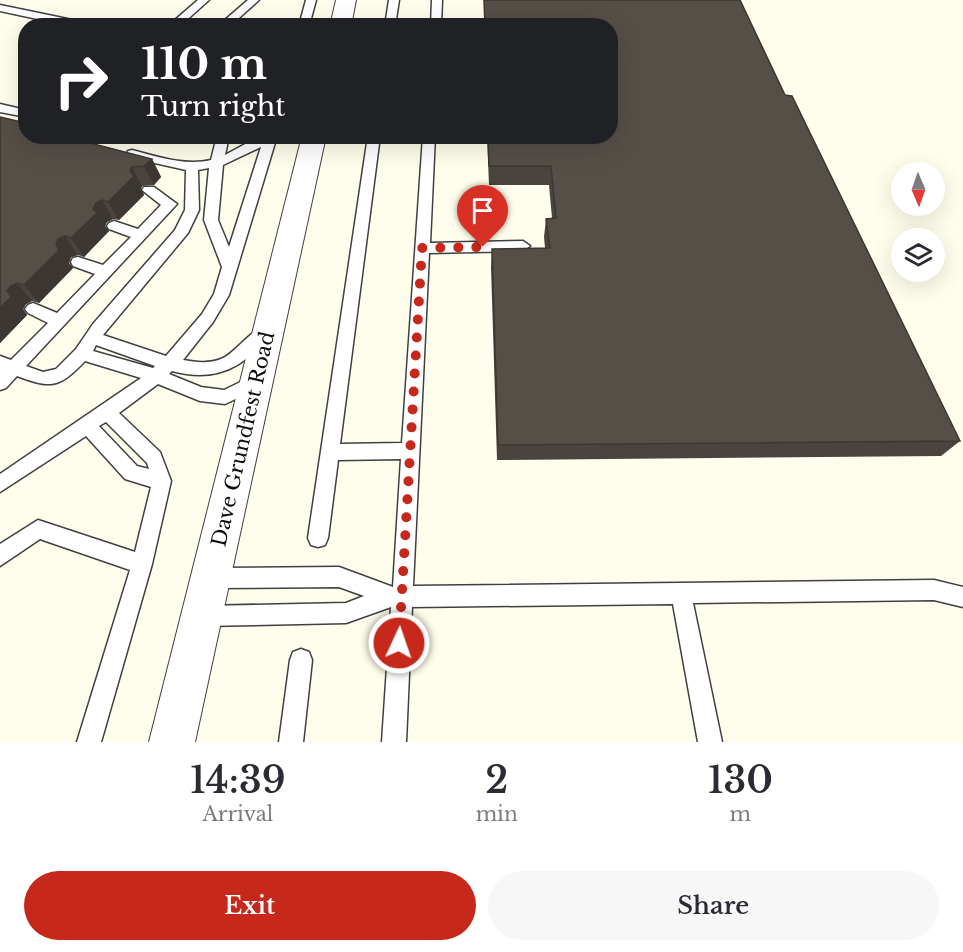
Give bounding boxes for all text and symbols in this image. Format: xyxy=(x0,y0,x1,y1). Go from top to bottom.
text: 110 m xyxy=(141,38,267,90)
icon: right xyxy=(42,42,120,120)
text: Turn right xyxy=(141,90,285,123)
north arrow xyxy=(891,162,945,216)
map controls xyxy=(891,162,945,282)
pin xyxy=(457,185,508,247)
icon: arrive xyxy=(466,194,499,227)
button: layers xyxy=(891,228,945,282)
street label: Dave Grundfest Road xyxy=(207,329,279,549)
position arrow xyxy=(367,611,431,675)
text: 14:39 xyxy=(190,758,286,803)
text: 2 xyxy=(485,758,508,803)
text: 130 xyxy=(708,758,773,803)
text: Arrival xyxy=(202,802,273,826)
text: min xyxy=(476,802,518,826)
text: m xyxy=(730,802,751,826)
button: Exit xyxy=(24,871,476,940)
button: Share xyxy=(488,871,939,940)

